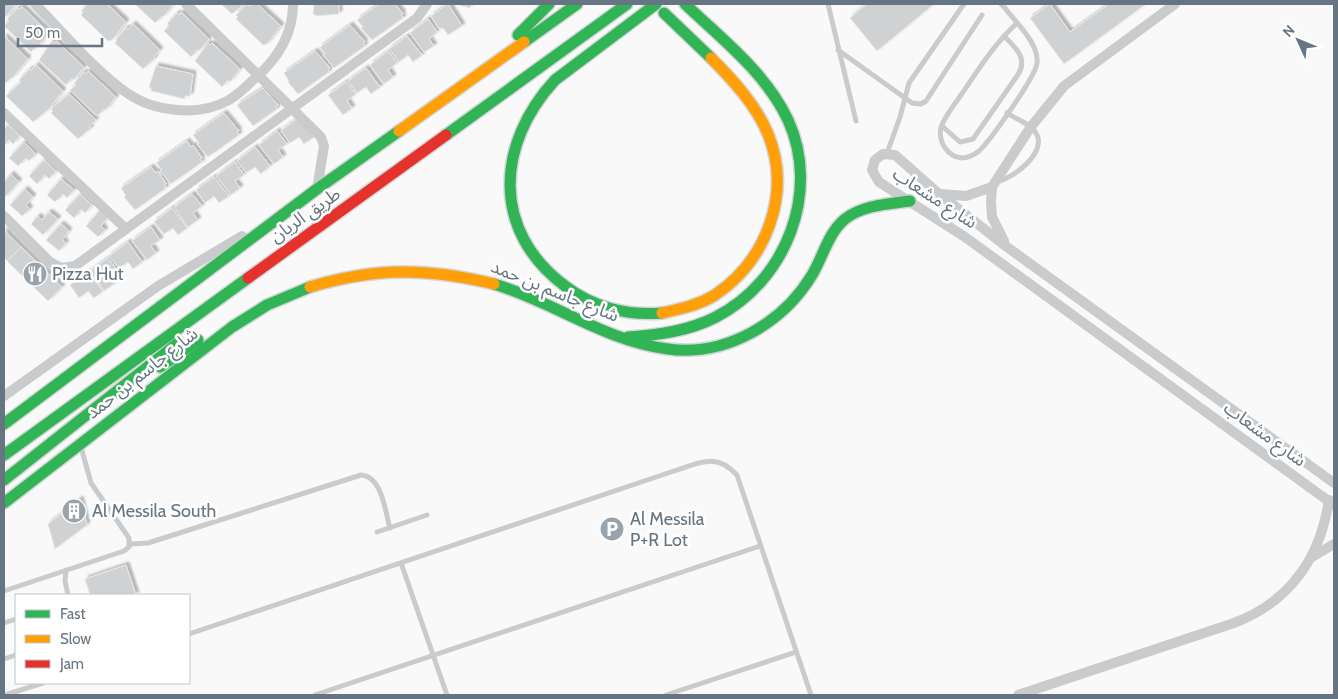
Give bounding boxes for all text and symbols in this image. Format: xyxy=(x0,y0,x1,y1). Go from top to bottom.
scale bar xyxy=(18,15,101,47)
north arrow xyxy=(1273,15,1323,65)
text: N xyxy=(1279,21,1299,41)
text: 50 m xyxy=(25,24,60,42)
street label: شارع مشعاب xyxy=(887,163,981,236)
street label: طريق الريان xyxy=(265,183,345,247)
street label: شارع جاسم بن حمد xyxy=(487,255,622,329)
restaurant icon: Pizza Hut xyxy=(22,261,48,287)
place label: Pizza Hut xyxy=(52,263,124,285)
street label: شارع جاسم بن حمد xyxy=(82,323,204,426)
street label: شارع مشعاب xyxy=(1218,397,1310,474)
building icon: Al Messila South xyxy=(61,498,87,524)
place label: Al Messila South xyxy=(92,500,216,522)
place label: Al Messila P+R Lot xyxy=(630,508,705,551)
parking icon: Al Messila P+R Lot xyxy=(599,516,625,542)
legend xyxy=(15,594,190,684)
text: Fast xyxy=(60,605,85,623)
text: Slow xyxy=(60,630,91,648)
text: Jam xyxy=(59,655,84,673)

